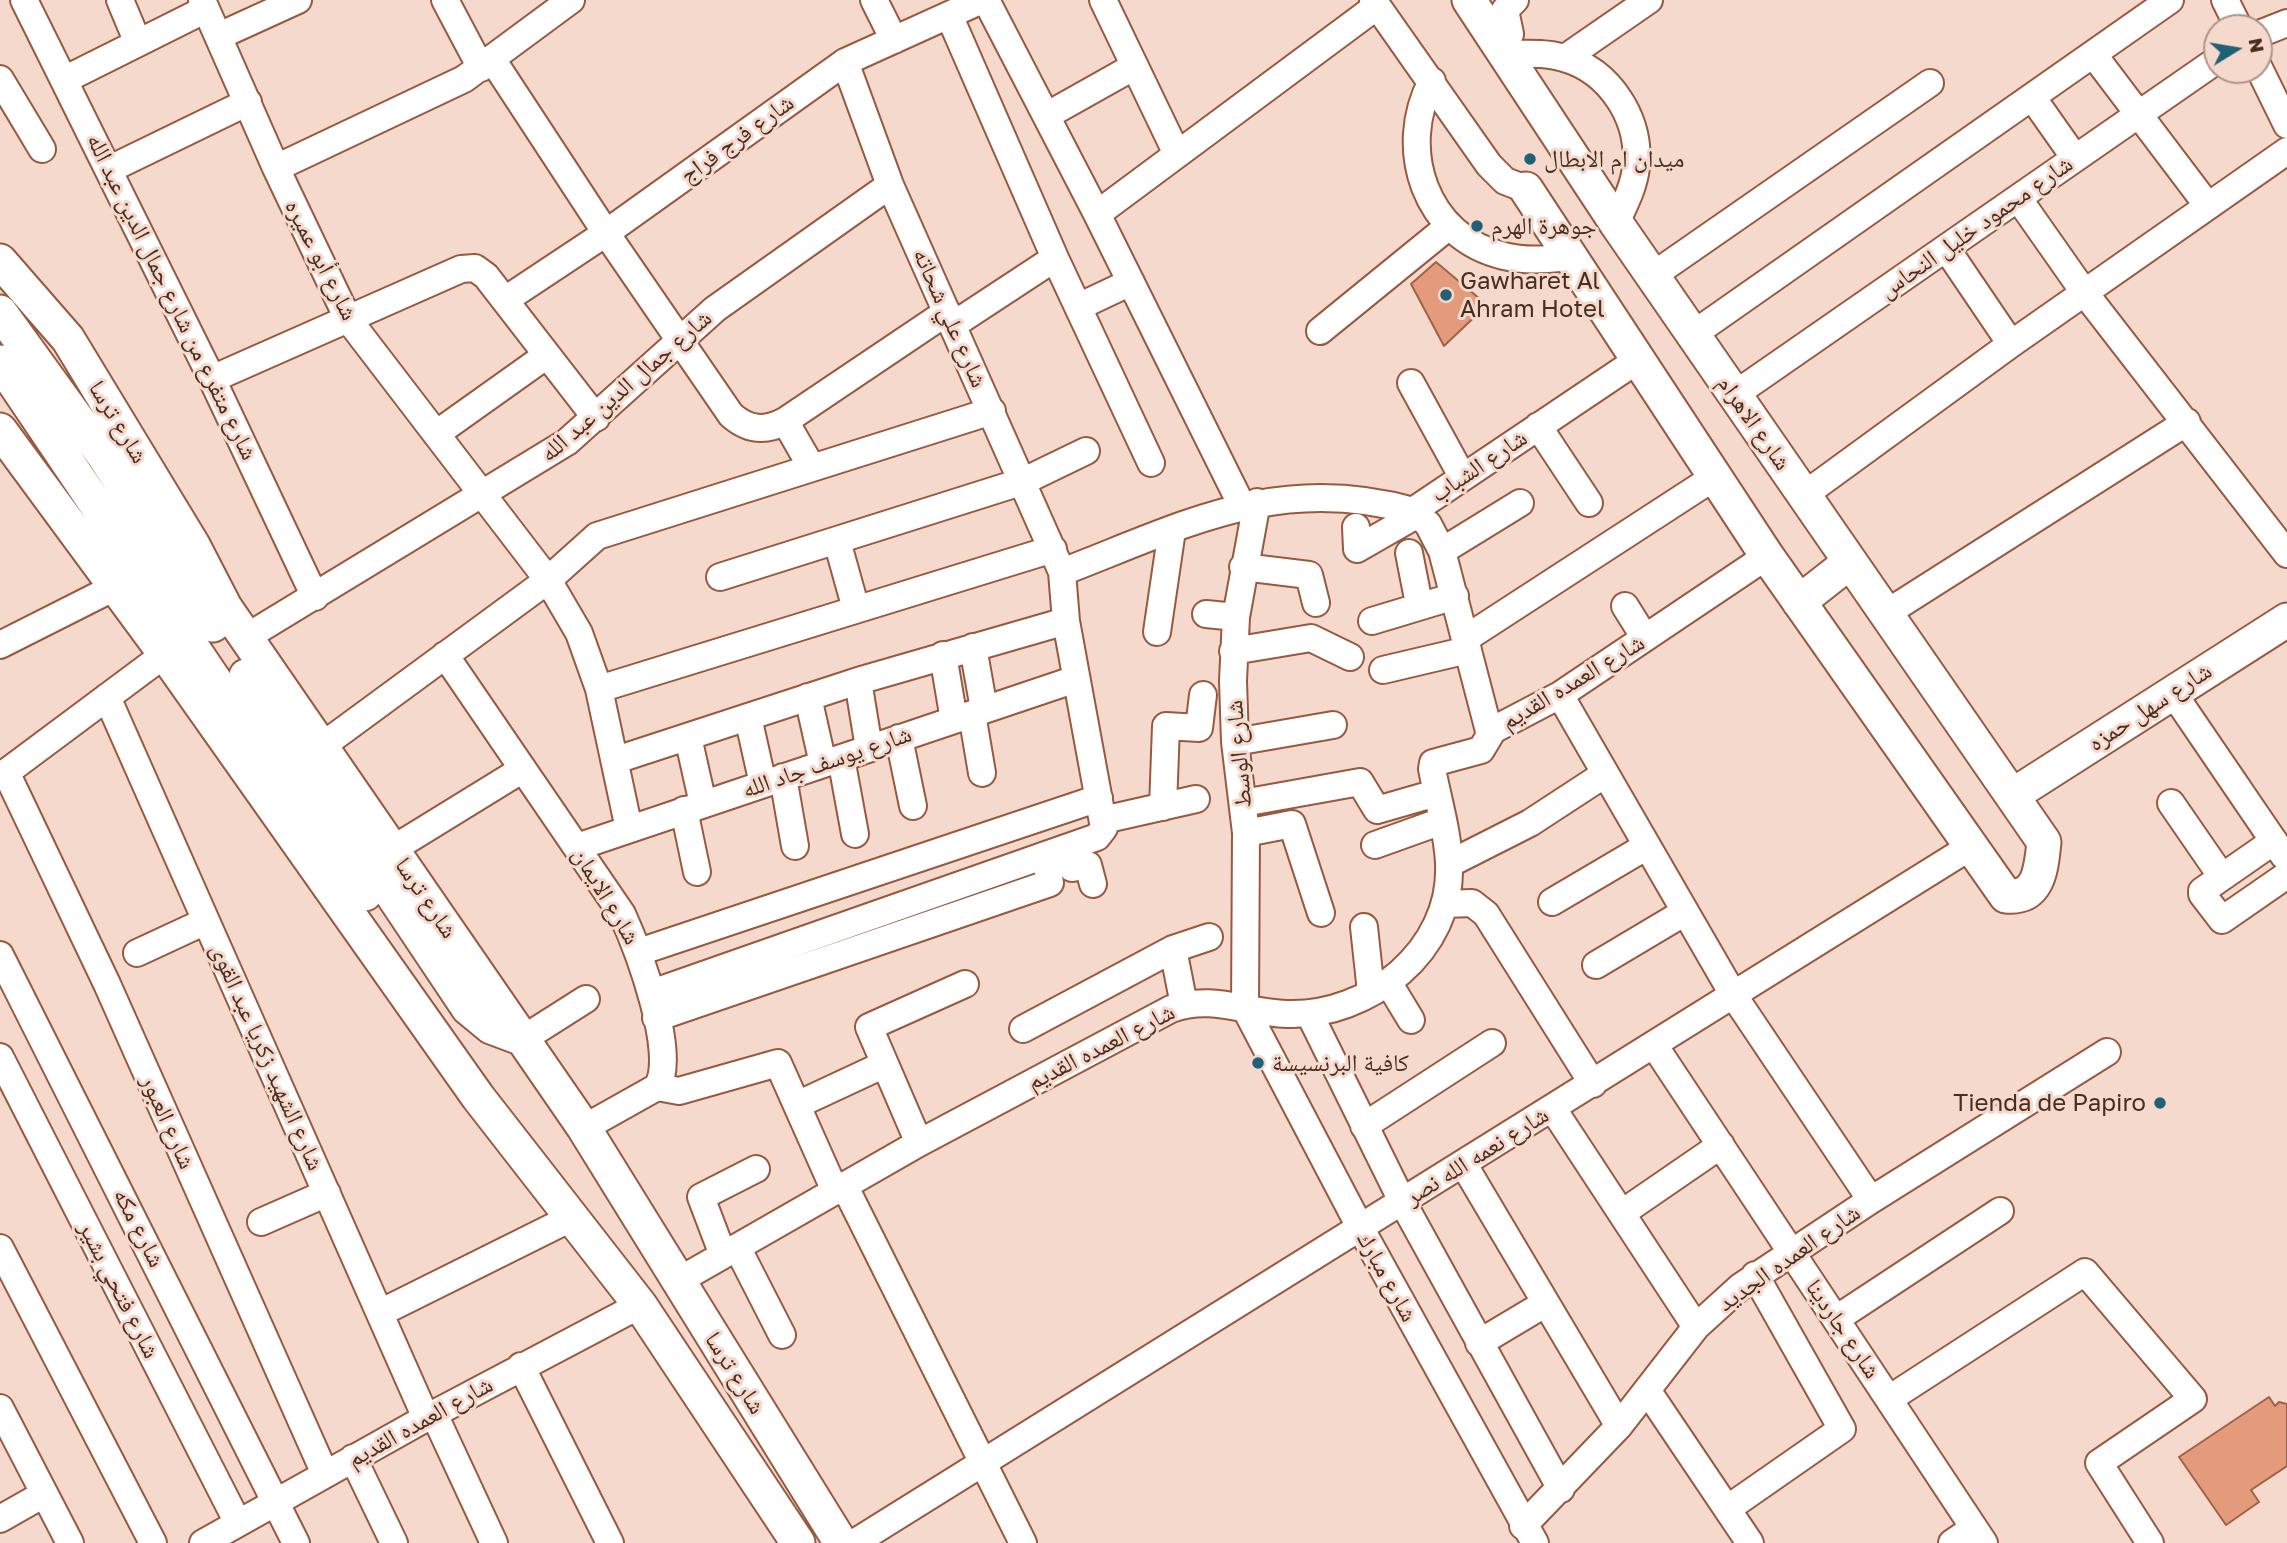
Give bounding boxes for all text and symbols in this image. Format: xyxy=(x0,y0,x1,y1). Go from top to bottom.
north arrow xyxy=(2203,14,2273,84)
text: N xyxy=(2244,36,2270,55)
street label: شارع فرج فراج xyxy=(675,88,799,190)
street label: شارع متفرع من شارع جمال الدين عبد الله xyxy=(80,129,264,465)
place label: ميدان ام الابطال xyxy=(1544,145,1684,173)
street label: شارع محمود خليل النحاس xyxy=(1874,149,2078,305)
marker: ميدان ام الابطال xyxy=(1522,151,1538,167)
street label: شارع أبو عميره xyxy=(278,195,364,325)
place label: جوهرة الهرم xyxy=(1491,212,1597,240)
marker: جوهرة الهرم xyxy=(1469,218,1485,234)
street label: شارع علي شحاته xyxy=(907,244,993,392)
place label: Gawharet Al Ahram Hotel xyxy=(1460,267,1605,323)
marker: Gawharet Al Ahram Hotel xyxy=(1438,287,1454,303)
street label: شارع جمال الدين عبد الله xyxy=(534,304,718,468)
street label: شارع الاهرام xyxy=(1711,370,1797,476)
street label: شارع ترسا xyxy=(82,375,154,469)
street label: شارع الشباب xyxy=(1425,423,1533,509)
street label: شارع العمده القديم xyxy=(1496,628,1650,736)
street label: شارع سهل حمزه xyxy=(2083,656,2217,758)
street label: شارع الوسط xyxy=(1220,699,1258,809)
street label: شارع يوسف جاد الله xyxy=(738,720,916,804)
street label: شارع الايمان xyxy=(566,842,646,950)
street label: شارع ترسا xyxy=(389,852,463,944)
street label: شارع الشهيد زكريا عبد القوى xyxy=(204,939,330,1175)
street label: شارع العمده القديم xyxy=(1022,997,1180,1097)
place label: كافية البرنسيسة xyxy=(1272,1049,1409,1077)
marker: كافية البرنسيسة xyxy=(1250,1055,1266,1071)
street label: شارع العبور xyxy=(135,1071,201,1173)
place label: Tienda de Papiro xyxy=(1953,1089,2146,1117)
marker: Tienda de Papiro xyxy=(2152,1095,2168,1111)
street label: شارع نعمه الله نصر xyxy=(1400,1100,1554,1212)
street label: شارع مكه xyxy=(107,1184,171,1272)
street label: شارع العمده الجديد xyxy=(1712,1198,1866,1318)
street label: شارع فتحي بشير xyxy=(72,1217,166,1363)
street label: شارع مبارك xyxy=(1351,1227,1423,1327)
street label: شارع جاردينا xyxy=(1799,1274,1887,1384)
street label: شارع ترسا xyxy=(699,1327,771,1419)
street label: شارع العمده القديم xyxy=(342,1370,498,1474)

